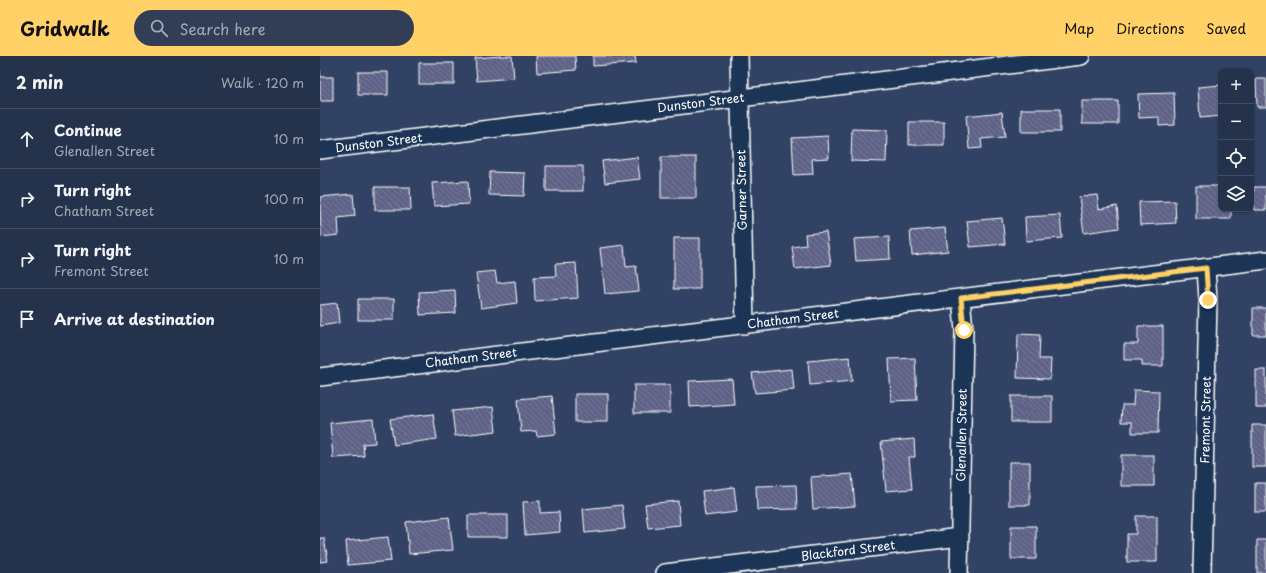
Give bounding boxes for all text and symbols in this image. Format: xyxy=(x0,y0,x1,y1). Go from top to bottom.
search box xyxy=(134,10,414,46)
text: Gridwalk xyxy=(20,14,110,42)
icon: search xyxy=(148,17,170,39)
text: Search here xyxy=(180,17,265,40)
text: Map xyxy=(1064,18,1094,39)
text: Directions xyxy=(1116,18,1184,39)
text: Saved xyxy=(1206,18,1246,39)
map controls xyxy=(1218,68,1254,212)
button: + xyxy=(1218,68,1254,104)
text: 2 min xyxy=(16,69,63,95)
text: Walk · 120 m xyxy=(221,73,304,92)
street label: Dunston Street xyxy=(656,88,745,116)
button: − xyxy=(1218,104,1254,140)
text: Continue xyxy=(54,118,122,141)
icon: ahead xyxy=(16,128,38,150)
street label: Dunston Street xyxy=(334,128,423,156)
text: 10 m xyxy=(274,129,304,148)
button: locate xyxy=(1218,140,1254,176)
text: Glenallen Street xyxy=(54,141,155,160)
street label: Garner Street xyxy=(731,150,751,230)
button: layers xyxy=(1218,176,1254,212)
text: Turn right xyxy=(54,178,131,201)
icon: right xyxy=(16,188,38,210)
text: 100 m xyxy=(264,189,304,208)
text: Chatham Street xyxy=(54,201,154,220)
text: Turn right xyxy=(54,238,131,261)
icon: right xyxy=(16,248,38,270)
text: 10 m xyxy=(274,249,304,268)
text: Fremont Street xyxy=(54,261,149,280)
route end xyxy=(1199,291,1217,309)
street label: Chatham Street xyxy=(746,303,840,333)
text: Arrive at destination xyxy=(54,307,215,330)
icon: arrive xyxy=(16,308,38,330)
route start xyxy=(955,321,973,339)
street label: Chatham Street xyxy=(424,342,518,372)
street label: Fremont Street xyxy=(1195,376,1215,464)
street label: Glenallen Street xyxy=(951,388,971,482)
street label: Blackford Street xyxy=(800,535,896,565)

